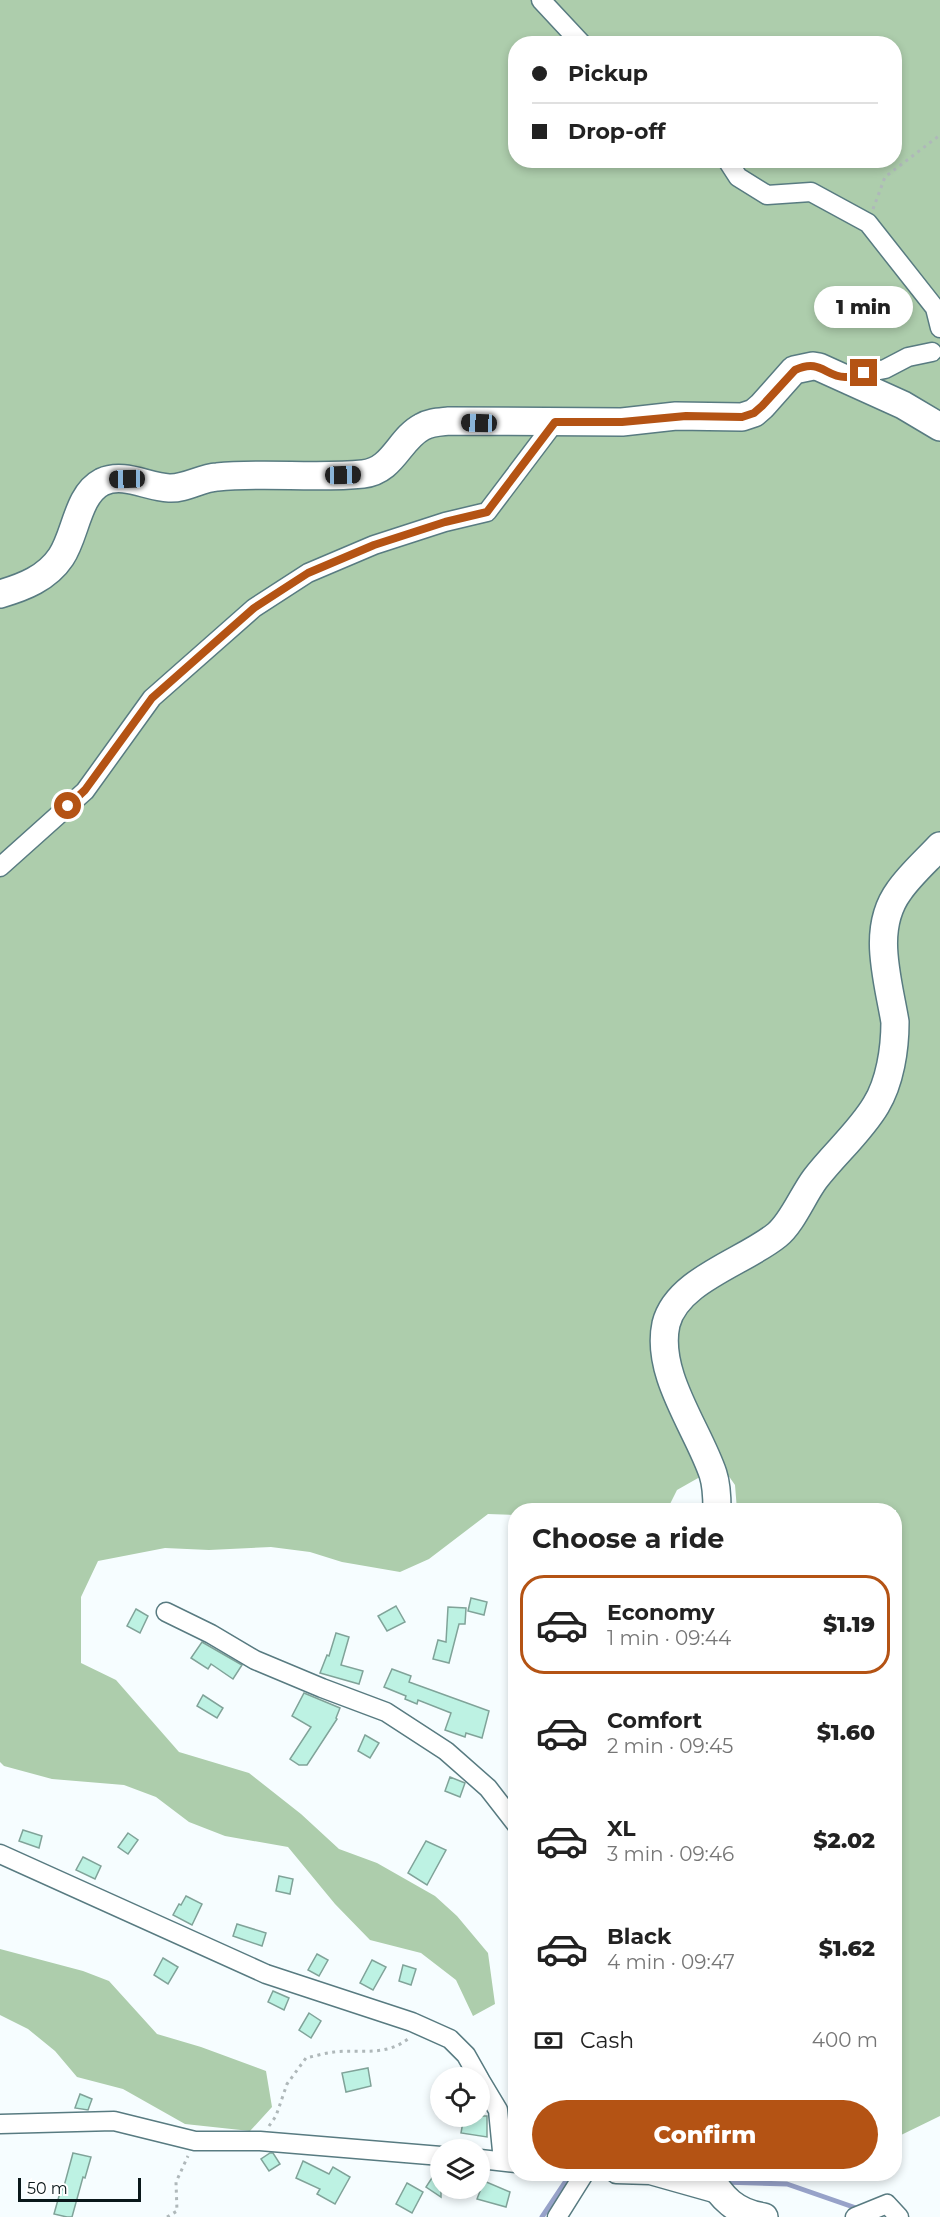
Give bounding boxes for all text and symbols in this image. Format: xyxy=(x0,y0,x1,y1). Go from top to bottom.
text: Pickup xyxy=(568,60,648,87)
text: Drop-off xyxy=(568,118,666,145)
callout: 1 min xyxy=(814,286,914,328)
text: 1 min xyxy=(836,295,891,319)
route end xyxy=(850,359,877,386)
car xyxy=(461,413,497,433)
car xyxy=(325,466,361,484)
car xyxy=(109,470,145,488)
route start xyxy=(54,792,81,819)
text: Choose a ride xyxy=(532,1522,724,1555)
icon: car xyxy=(535,1598,589,1652)
text: Economy xyxy=(607,1599,715,1626)
text: $1.19 xyxy=(823,1611,875,1638)
text: 1 min · 09:44 xyxy=(607,1626,731,1650)
icon: car xyxy=(535,1706,589,1760)
text: Comfort xyxy=(607,1707,702,1734)
text: $1.60 xyxy=(817,1719,875,1746)
text: 2 min · 09:45 xyxy=(607,1734,733,1758)
icon: car xyxy=(535,1814,589,1868)
text: XL xyxy=(607,1815,636,1842)
text: $2.02 xyxy=(813,1827,875,1854)
text: 3 min · 09:46 xyxy=(607,1842,734,1866)
icon: car xyxy=(535,1922,589,1976)
text: Black xyxy=(607,1923,671,1950)
text: $1.62 xyxy=(819,1935,875,1962)
text: 4 min · 09:47 xyxy=(607,1950,735,1974)
icon: cash xyxy=(532,2024,565,2057)
text: Cash xyxy=(580,2027,634,2054)
text: 400 m xyxy=(812,2028,878,2052)
map controls xyxy=(430,2067,490,2199)
button: locate xyxy=(430,2067,490,2127)
button: Confirm xyxy=(532,2100,878,2169)
button: layers xyxy=(430,2139,490,2199)
scale bar xyxy=(18,2175,141,2202)
text: 50 m xyxy=(27,2179,68,2198)

